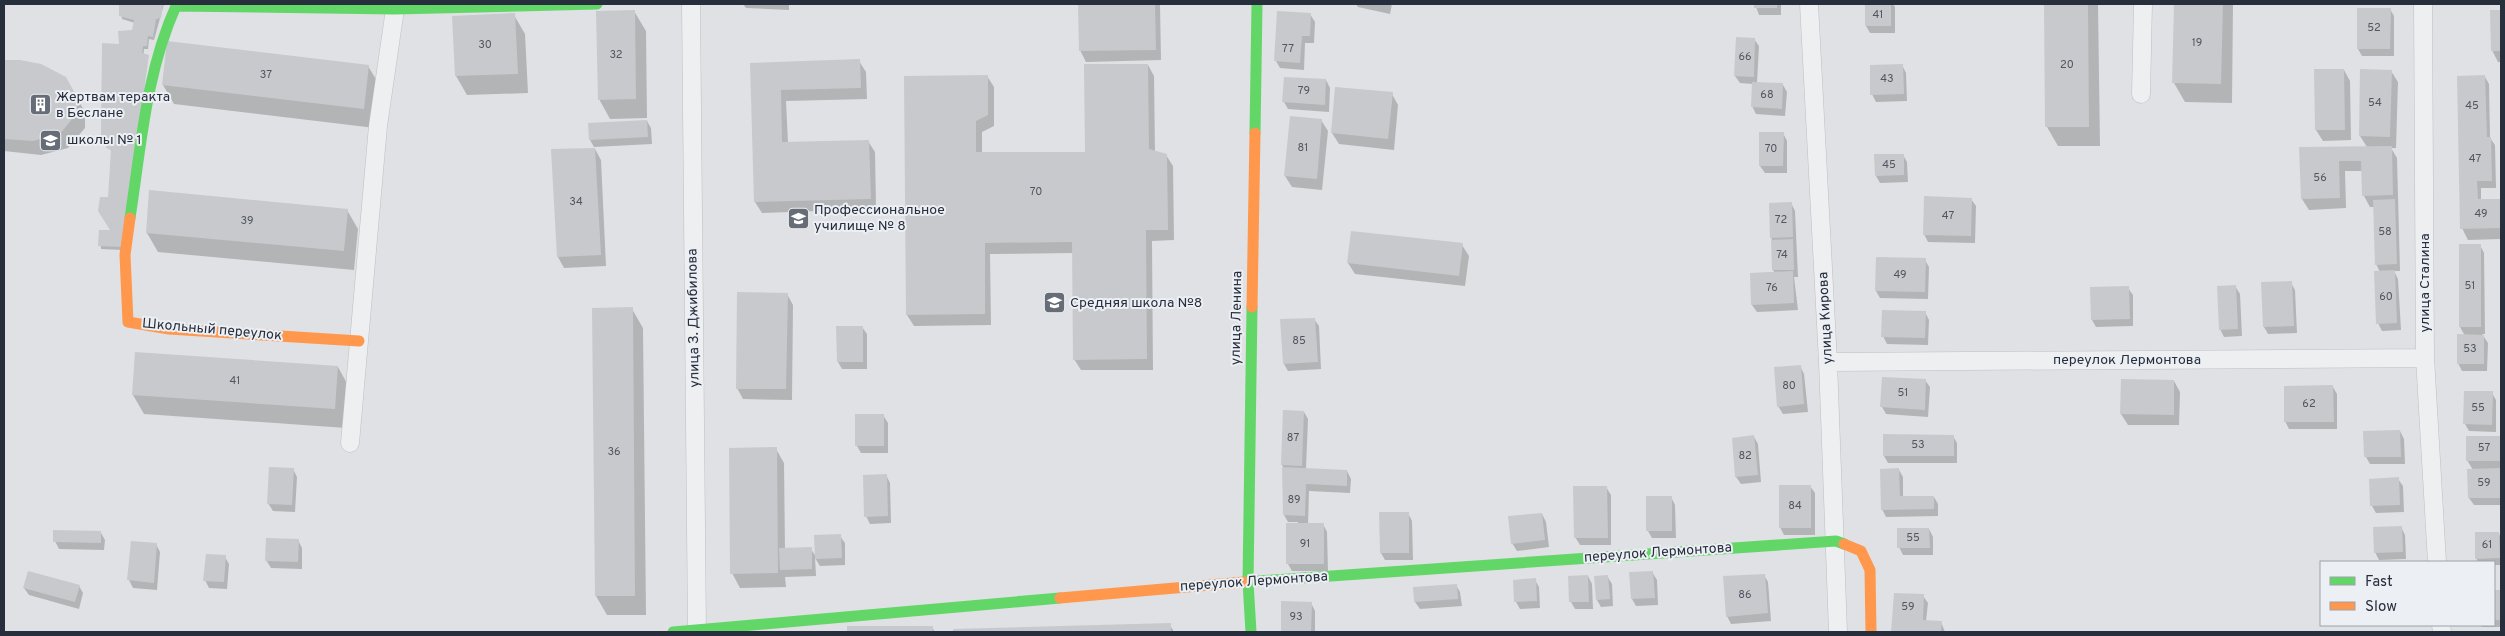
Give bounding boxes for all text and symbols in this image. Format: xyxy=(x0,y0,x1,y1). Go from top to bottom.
house number: 41 xyxy=(1873,8,1883,22)
house number: 52 xyxy=(2367,21,2381,35)
house number: 19 xyxy=(2192,36,2202,50)
house number: 30 xyxy=(478,38,492,52)
house number: 77 xyxy=(1282,42,1294,56)
house number: 32 xyxy=(609,48,623,62)
house number: 66 xyxy=(1738,50,1752,64)
house number: 20 xyxy=(2060,58,2074,72)
house number: 37 xyxy=(260,68,272,82)
house number: 43 xyxy=(1880,72,1894,86)
house number: 79 xyxy=(1298,84,1310,98)
house number: 68 xyxy=(1760,88,1774,102)
place label: Жертвам теракта в Беслане xyxy=(56,89,170,122)
building icon: Жертвам теракта в Беслане xyxy=(28,93,52,117)
house number: 54 xyxy=(2368,96,2382,110)
house number: 45 xyxy=(2465,99,2479,113)
school or university icon: школы № 1 xyxy=(39,128,63,152)
place label: школы № 1 xyxy=(67,132,142,149)
house number: 81 xyxy=(1298,141,1308,155)
house number: 70 xyxy=(1765,142,1777,156)
house number: 47 xyxy=(2469,152,2481,166)
house number: 45 xyxy=(1882,158,1896,172)
house number: 56 xyxy=(2313,171,2327,185)
house number: 70 xyxy=(1030,185,1042,199)
house number: 34 xyxy=(569,195,583,209)
place label: Профессиональное училище № 8 xyxy=(814,202,945,235)
school or university icon: Профессиональное училище № 8 xyxy=(786,206,810,230)
house number: 49 xyxy=(2474,207,2488,221)
house number: 47 xyxy=(1942,209,1954,223)
house number: 72 xyxy=(1775,213,1787,227)
house number: 39 xyxy=(241,214,253,228)
house number: 58 xyxy=(2378,225,2392,239)
street label: улица Сталина xyxy=(2417,233,2434,333)
street label: улица З. Джибилова xyxy=(684,248,704,388)
house number: 74 xyxy=(1776,248,1788,262)
house number: 49 xyxy=(1893,268,1907,282)
street label: улица Ленина xyxy=(1228,271,1246,365)
street label: улица Кирова xyxy=(1815,271,1837,365)
house number: 51 xyxy=(2465,279,2475,293)
house number: 76 xyxy=(1766,281,1778,295)
house number: 60 xyxy=(2379,290,2393,304)
school or university icon: Средняя школа №8 xyxy=(1042,291,1066,315)
place label: Средняя школа №8 xyxy=(1070,295,1202,312)
street label: Школьный переулок xyxy=(141,315,283,345)
house number: 85 xyxy=(1292,334,1306,348)
house number: 53 xyxy=(2463,342,2477,356)
street label: переулок Лермонтова xyxy=(2053,352,2201,369)
house number: 41 xyxy=(230,374,240,388)
house number: 80 xyxy=(1782,379,1796,393)
house number: 51 xyxy=(1898,386,1908,400)
house number: 62 xyxy=(2302,397,2316,411)
house number: 55 xyxy=(2471,401,2485,415)
house number: 87 xyxy=(1287,431,1299,445)
house number: 53 xyxy=(1911,438,1925,452)
house number: 57 xyxy=(2478,441,2490,455)
house number: 36 xyxy=(607,445,621,459)
house number: 82 xyxy=(1738,449,1752,463)
house number: 59 xyxy=(2477,476,2491,490)
house number: 89 xyxy=(1287,493,1301,507)
house number: 84 xyxy=(1788,499,1802,513)
house number: 55 xyxy=(1906,531,1920,545)
house number: 91 xyxy=(1300,537,1310,551)
house number: 61 xyxy=(2482,538,2492,552)
street label: переулок Лермонтова xyxy=(1583,539,1733,567)
legend xyxy=(2320,561,2495,626)
street label: переулок Лермонтова xyxy=(1179,568,1329,596)
text: Fast xyxy=(2365,573,2393,592)
house number: 86 xyxy=(1738,588,1752,602)
text: Slow xyxy=(2365,598,2397,617)
house number: 59 xyxy=(1901,600,1915,614)
house number: 93 xyxy=(1289,610,1303,624)

